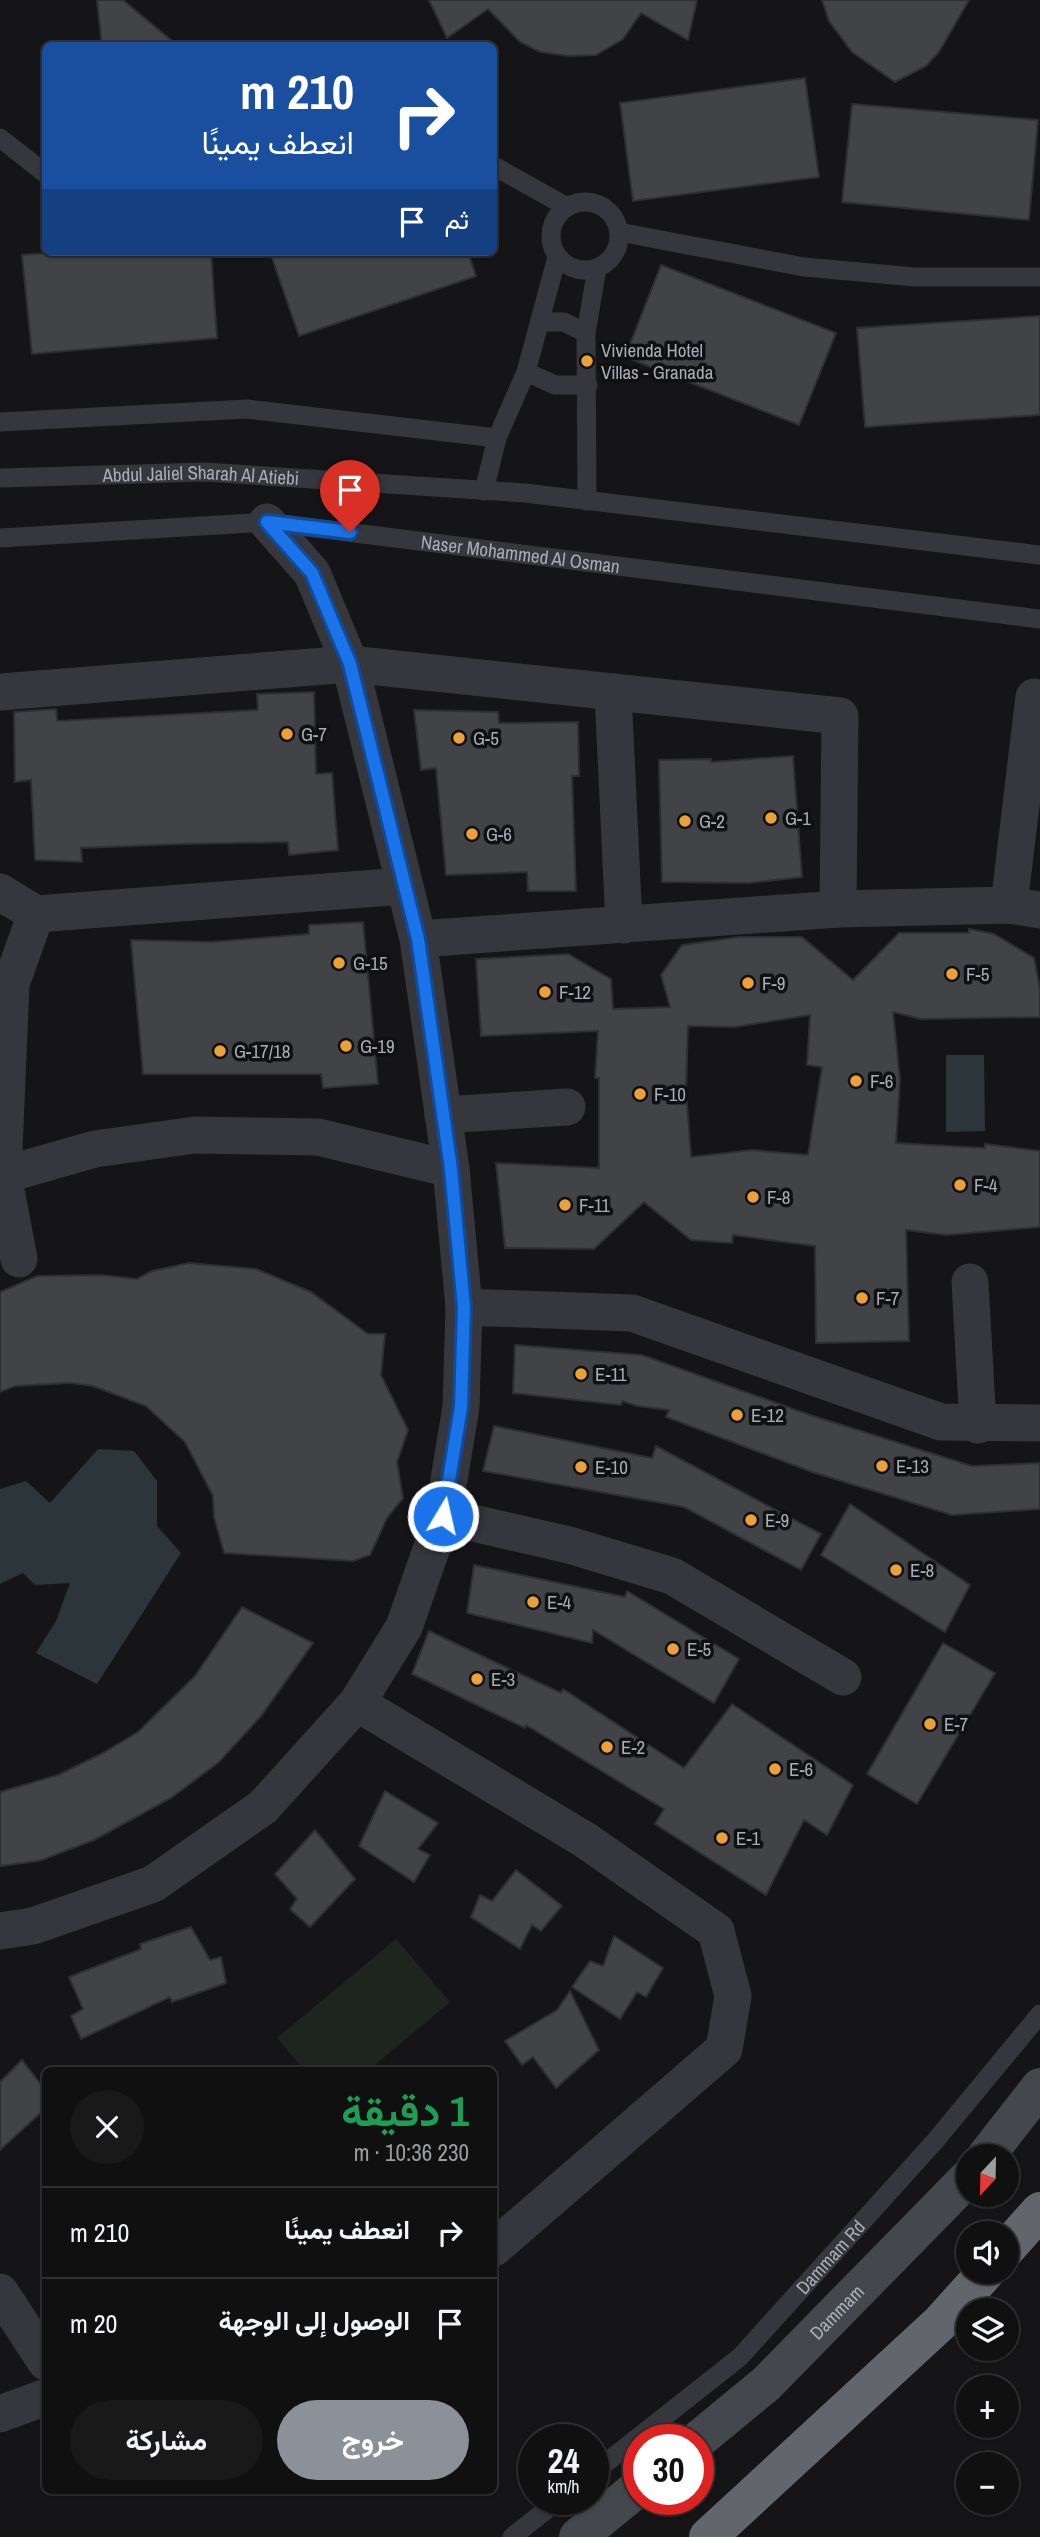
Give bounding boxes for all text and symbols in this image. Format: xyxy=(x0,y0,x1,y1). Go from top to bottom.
text: 210 m xyxy=(240,58,354,124)
icon: right xyxy=(378,70,469,161)
text: انعطف يمينًا xyxy=(201,121,354,164)
text: ثم xyxy=(445,202,469,237)
icon: arrive xyxy=(393,203,431,241)
place label: Vivienda Hotel Villas - Granada xyxy=(601,337,714,385)
marker: Vivienda Hotel Villas - Granada xyxy=(579,353,595,369)
street label: Abdul Jaliel Sharah Al Atiebi xyxy=(101,459,300,491)
pin xyxy=(320,460,380,532)
icon: arrive xyxy=(331,471,369,509)
street label: Naser Mohammed Al Osman xyxy=(420,528,621,579)
place label: G-7 xyxy=(301,721,327,747)
place label: G-5 xyxy=(473,725,499,751)
marker: G-7 xyxy=(279,726,295,742)
marker: G-5 xyxy=(451,730,467,746)
place label: G-1 xyxy=(785,805,811,831)
place label: G-2 xyxy=(699,808,725,834)
marker: G-1 xyxy=(763,810,779,826)
marker: G-2 xyxy=(677,813,693,829)
place label: G-6 xyxy=(486,821,512,847)
marker: G-6 xyxy=(464,826,480,842)
place label: G-15 xyxy=(353,950,388,976)
marker: G-15 xyxy=(331,955,347,971)
place label: F-5 xyxy=(966,961,990,987)
marker: F-5 xyxy=(944,966,960,982)
place label: F-9 xyxy=(762,970,785,996)
marker: F-9 xyxy=(740,975,756,991)
place label: F-12 xyxy=(559,979,591,1005)
marker: F-12 xyxy=(537,984,553,1000)
place label: G-19 xyxy=(360,1033,395,1059)
place label: G-17/18 xyxy=(234,1038,290,1064)
marker: G-19 xyxy=(338,1038,354,1054)
marker: G-17/18 xyxy=(212,1043,228,1059)
place label: F-6 xyxy=(870,1068,893,1094)
marker: F-6 xyxy=(848,1073,864,1089)
place label: F-10 xyxy=(654,1081,686,1107)
marker: F-10 xyxy=(632,1086,648,1102)
place label: F-4 xyxy=(974,1172,998,1198)
marker: F-4 xyxy=(952,1177,968,1193)
place label: F-8 xyxy=(767,1184,790,1210)
marker: F-8 xyxy=(745,1189,761,1205)
place label: F-11 xyxy=(579,1192,610,1218)
marker: F-11 xyxy=(557,1197,573,1213)
place label: F-7 xyxy=(876,1285,900,1311)
marker: F-7 xyxy=(854,1290,870,1306)
place label: E-11 xyxy=(595,1361,627,1387)
marker: E-11 xyxy=(573,1366,589,1382)
place label: E-12 xyxy=(751,1402,784,1428)
marker: E-12 xyxy=(729,1407,745,1423)
place label: E-13 xyxy=(896,1453,929,1479)
place label: E-10 xyxy=(595,1454,628,1480)
marker: E-13 xyxy=(874,1458,890,1474)
marker: E-10 xyxy=(573,1459,589,1475)
position arrow xyxy=(406,1479,480,1553)
place label: E-9 xyxy=(765,1507,789,1533)
marker: E-9 xyxy=(743,1512,759,1528)
place label: E-8 xyxy=(910,1557,934,1583)
marker: E-8 xyxy=(888,1562,904,1578)
place label: E-4 xyxy=(547,1589,572,1615)
marker: E-4 xyxy=(525,1594,541,1610)
place label: E-5 xyxy=(687,1636,712,1662)
marker: E-5 xyxy=(665,1641,681,1657)
place label: E-3 xyxy=(491,1666,515,1692)
marker: E-3 xyxy=(469,1671,485,1687)
place label: E-7 xyxy=(944,1711,969,1737)
marker: E-7 xyxy=(922,1716,938,1732)
place label: E-2 xyxy=(621,1734,645,1760)
marker: E-2 xyxy=(599,1739,615,1755)
place label: E-6 xyxy=(789,1756,813,1782)
marker: E-6 xyxy=(767,1761,783,1777)
place label: E-1 xyxy=(736,1825,761,1851)
marker: E-1 xyxy=(714,1830,730,1846)
text: 1 دقيقة xyxy=(341,2083,469,2139)
button: close xyxy=(70,2090,144,2164)
text: 230 m · 10:36 xyxy=(354,2137,469,2168)
north arrow xyxy=(956,2144,1018,2207)
map controls xyxy=(956,2144,1019,2515)
text: انعطف يمينًا xyxy=(284,2212,410,2247)
icon: right xyxy=(431,2214,469,2252)
street label: Dammam Rd xyxy=(790,2214,871,2300)
text: 210 m xyxy=(70,2215,129,2250)
button: sound xyxy=(956,2221,1019,2284)
street label: Dammam xyxy=(804,2279,870,2345)
button: layers xyxy=(956,2298,1019,2361)
text: الوصول إلى الوجهة xyxy=(218,2303,410,2338)
icon: arrive xyxy=(431,2305,469,2343)
text: 20 m xyxy=(70,2306,117,2341)
button: + xyxy=(956,2375,1019,2438)
button: مشاركة xyxy=(70,2400,263,2480)
button: خروج xyxy=(277,2400,469,2480)
speed limit sign: 30 xyxy=(623,2424,714,2515)
text: 24 xyxy=(548,2437,579,2484)
button: − xyxy=(956,2452,1019,2515)
text: km/h xyxy=(548,2474,580,2499)

